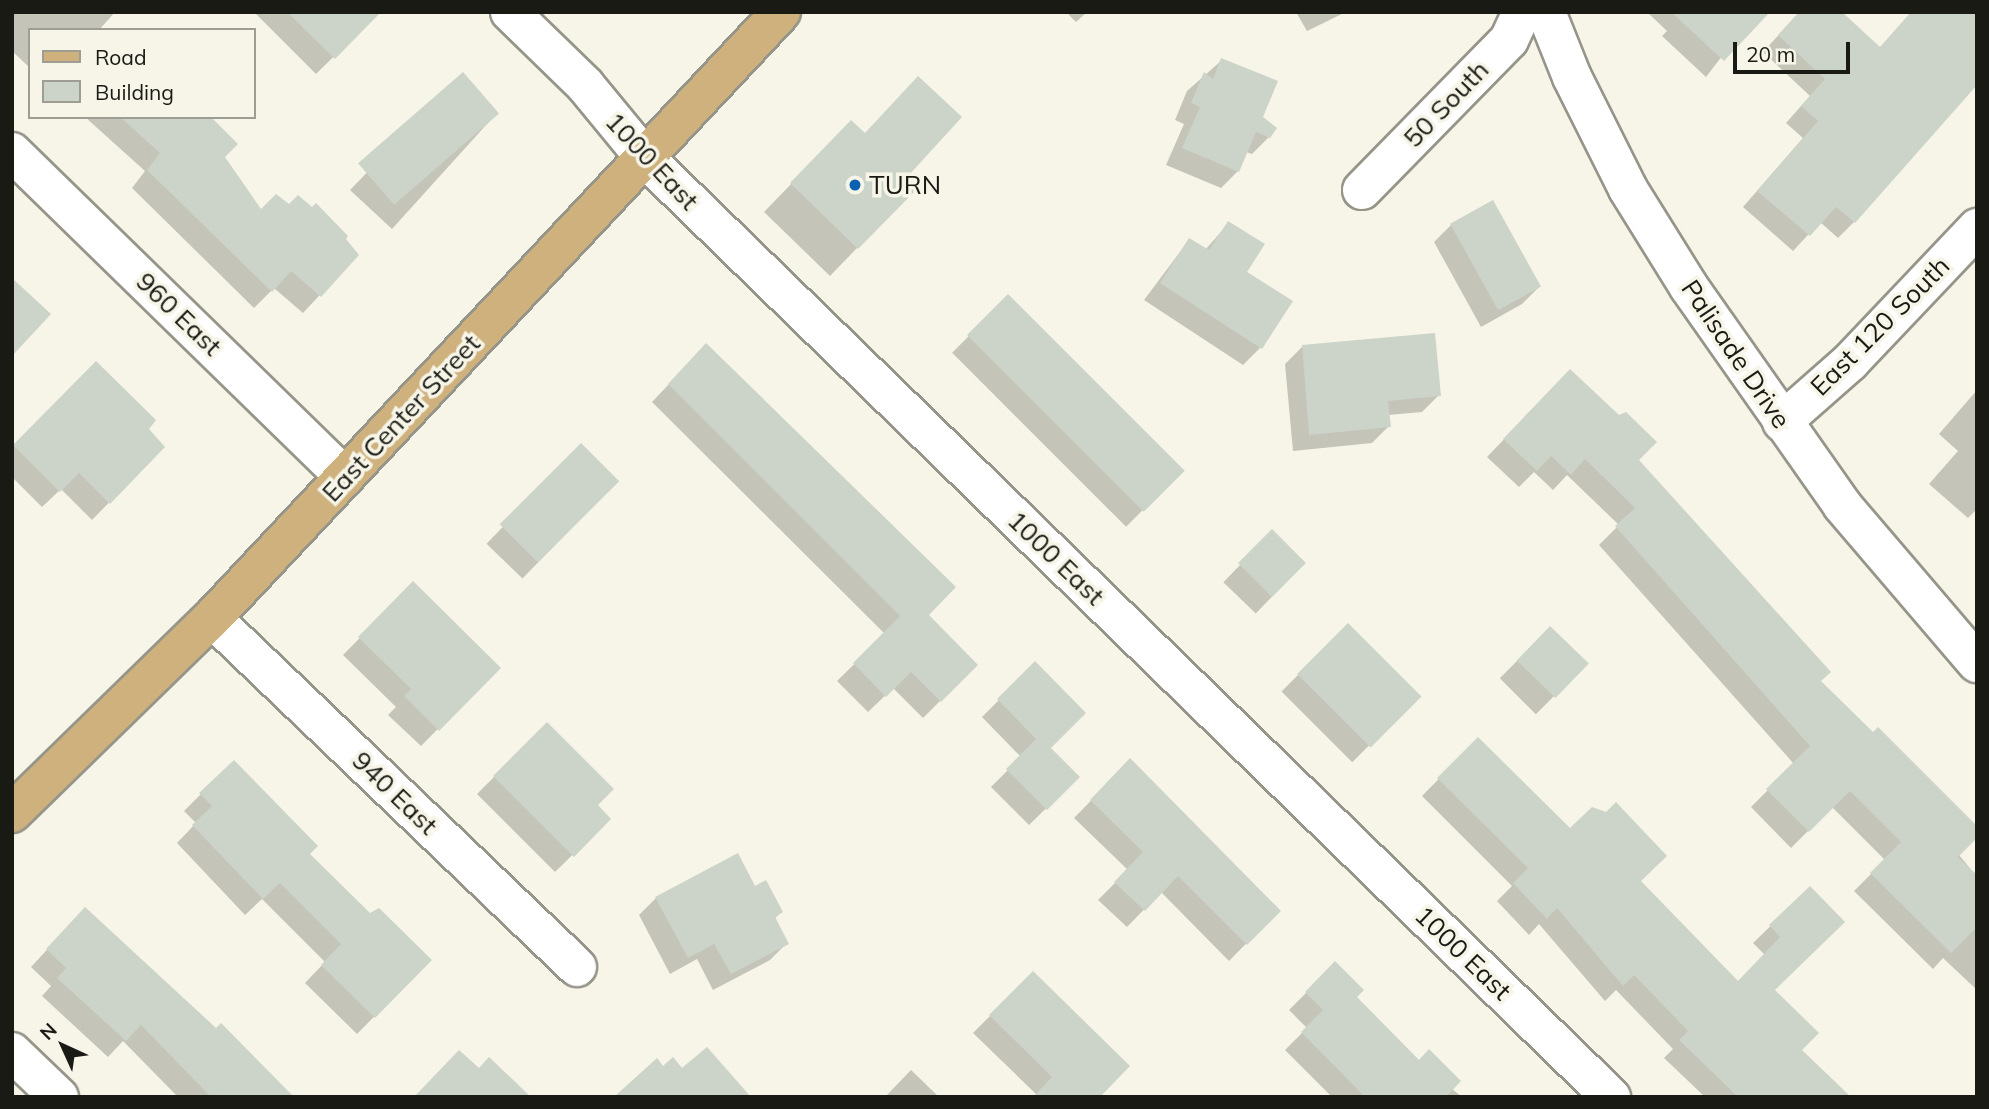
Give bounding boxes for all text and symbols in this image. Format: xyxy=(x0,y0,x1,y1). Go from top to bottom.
legend xyxy=(28,28,256,119)
scale bar xyxy=(1737,28,1854,72)
text: 20 m xyxy=(1746,41,1795,67)
text: Road xyxy=(95,44,146,70)
street label: 50 South xyxy=(1397,54,1495,154)
text: Building xyxy=(95,79,174,105)
street label: 1000 East xyxy=(599,106,705,216)
place label: TURN xyxy=(869,169,941,201)
marker: TURN xyxy=(847,177,863,193)
street label: East 120 South xyxy=(1804,250,1956,402)
street label: 960 East xyxy=(130,266,228,362)
street label: Palisade Drive xyxy=(1675,274,1797,434)
street label: East Center Street xyxy=(316,328,486,508)
street label: 1000 East xyxy=(1001,504,1111,612)
street label: 940 East xyxy=(346,745,444,841)
street label: 1000 East xyxy=(1408,899,1518,1007)
north arrow xyxy=(28,1011,98,1081)
text: N xyxy=(35,1018,62,1045)

